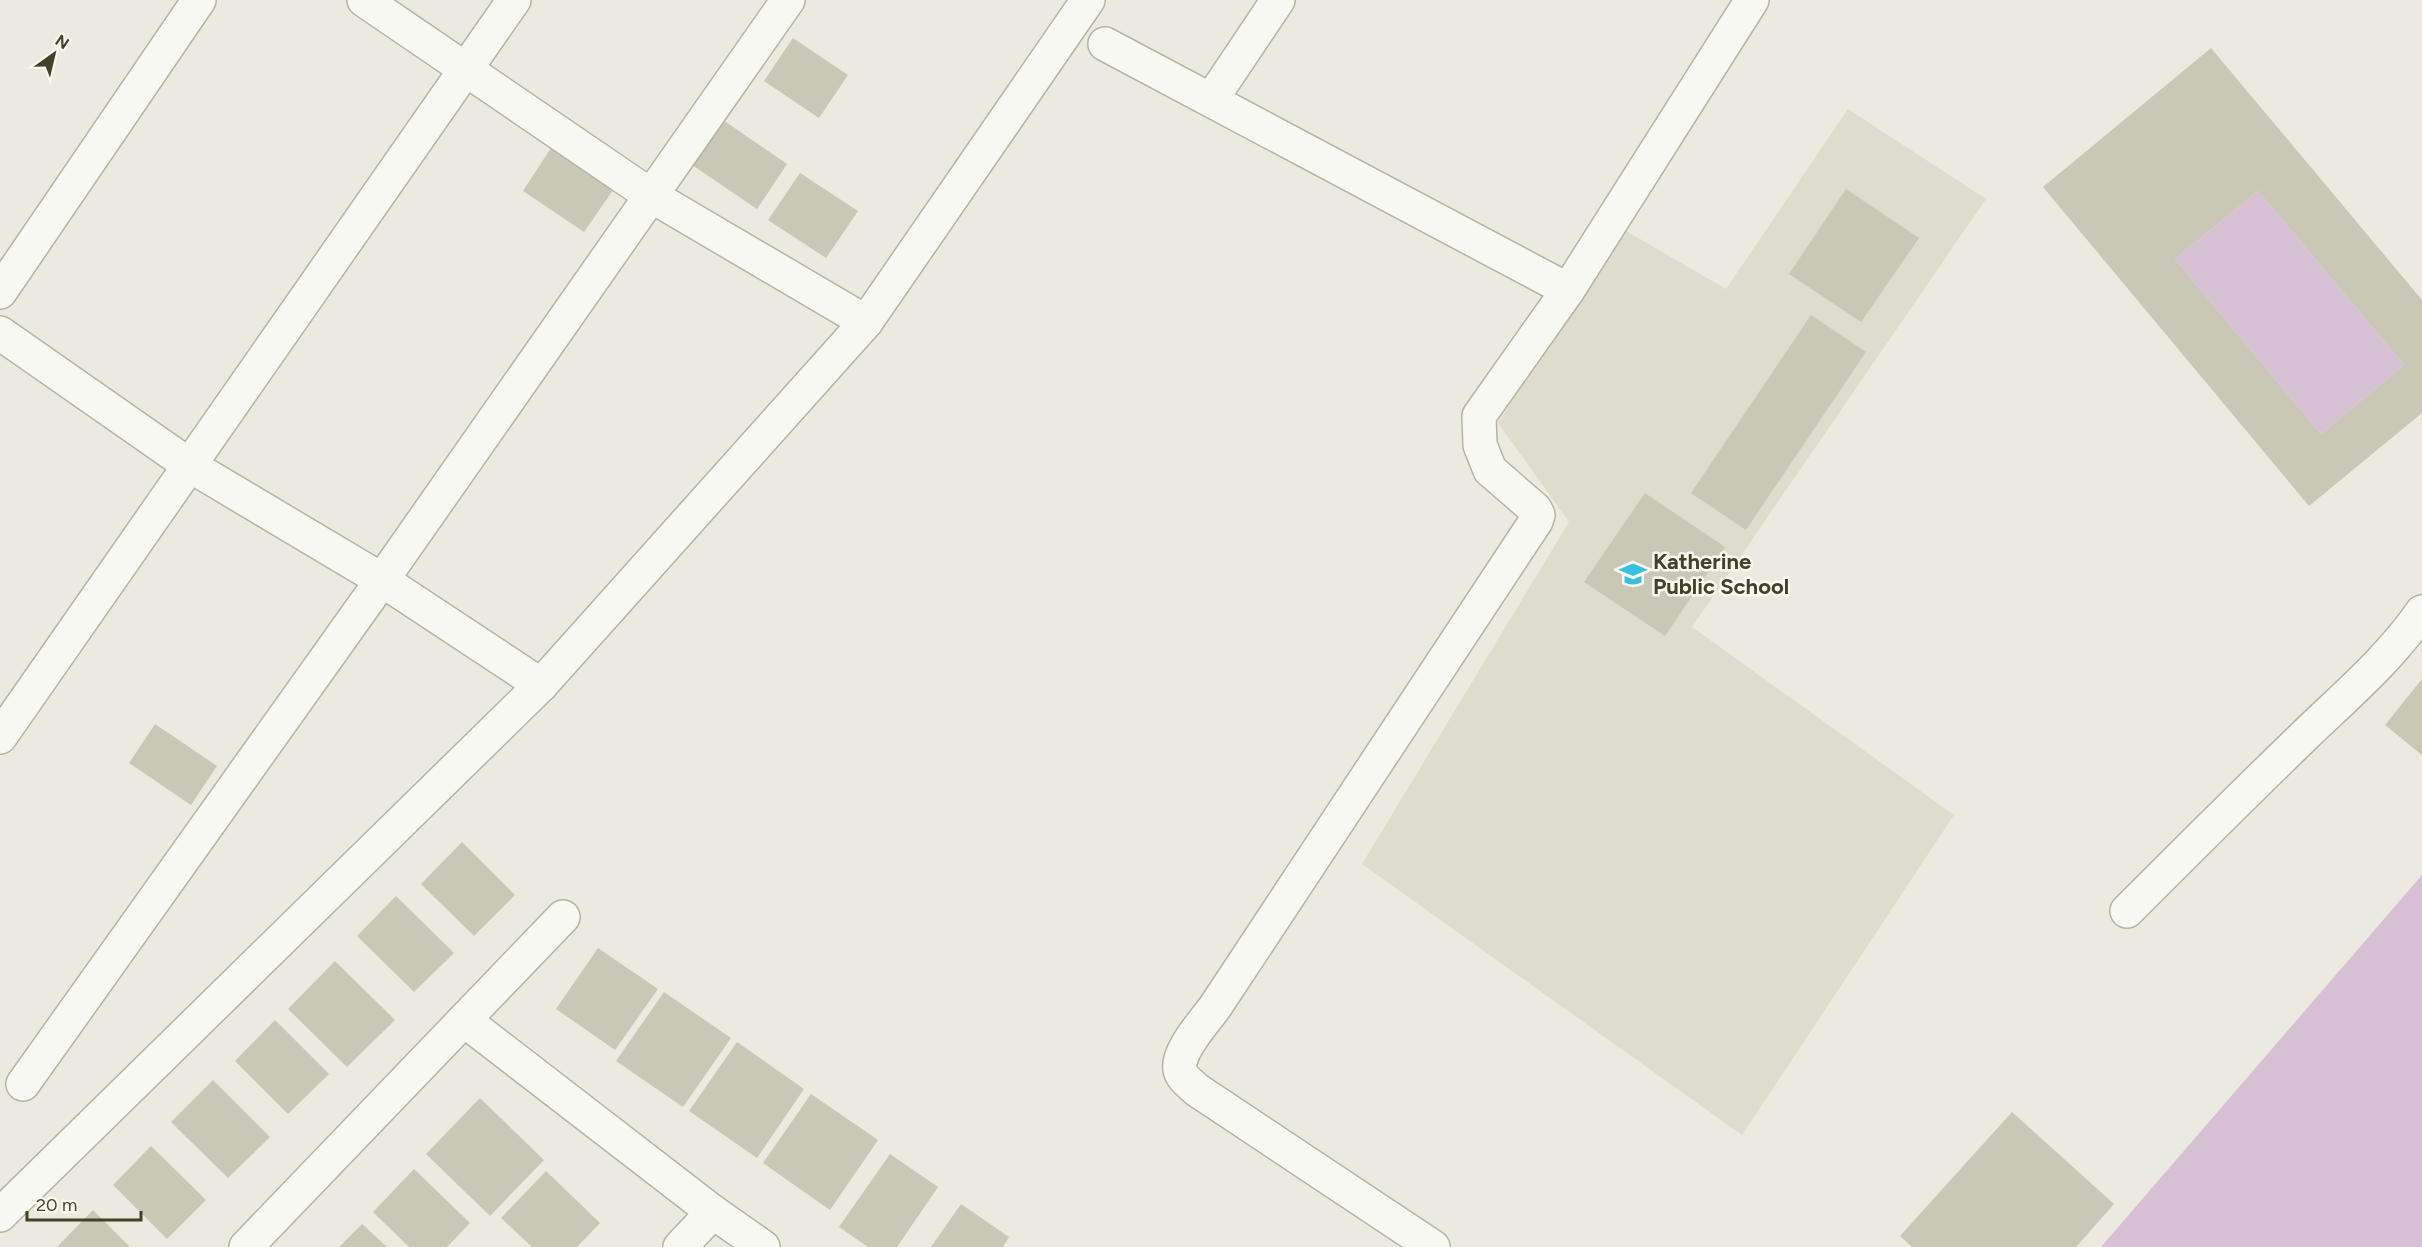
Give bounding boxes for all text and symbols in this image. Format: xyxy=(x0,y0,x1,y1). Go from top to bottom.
north arrow xyxy=(24,24,84,84)
text: N xyxy=(52,31,73,53)
place label: Katherine Public School xyxy=(1653,548,1789,600)
school or university icon: Katherine Public School xyxy=(1618,559,1648,589)
scale bar xyxy=(27,1184,141,1222)
text: 20 m xyxy=(36,1194,77,1216)

